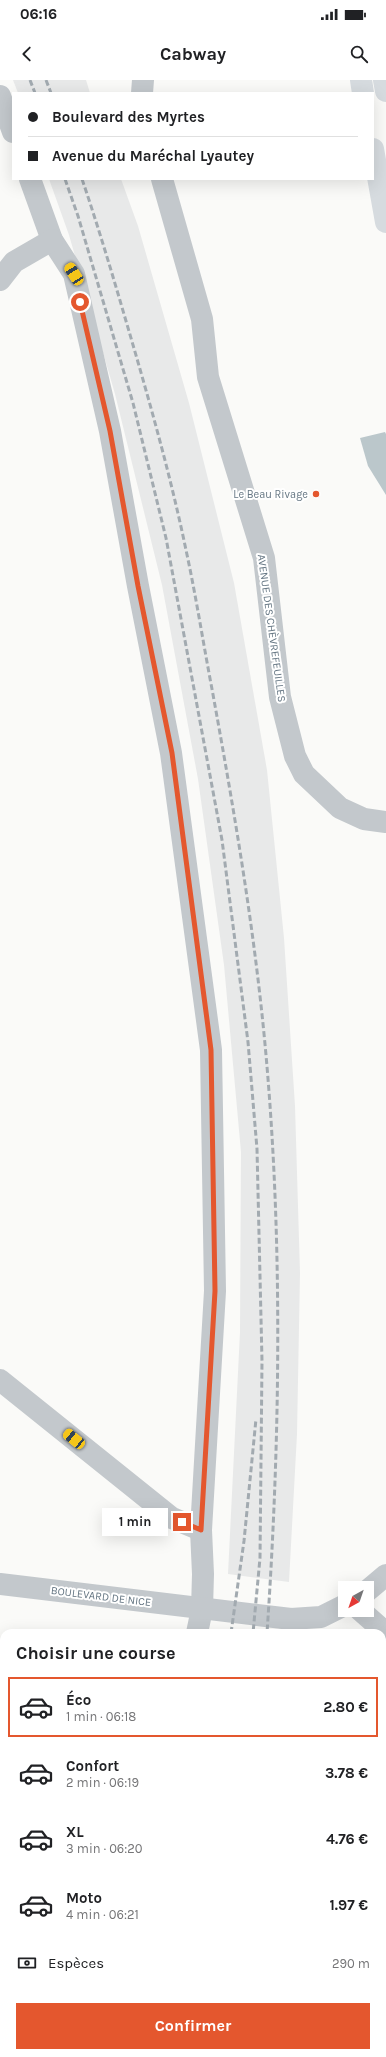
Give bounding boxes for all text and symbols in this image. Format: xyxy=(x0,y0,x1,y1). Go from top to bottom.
text: 06:16 xyxy=(20,5,57,23)
icon: back xyxy=(16,43,38,65)
text: Cabway xyxy=(160,43,226,65)
icon: search xyxy=(348,43,370,65)
text: Boulevard des Myrtes xyxy=(52,108,205,126)
text: Avenue du Maréchal Lyautey xyxy=(52,147,254,165)
car xyxy=(62,261,86,287)
route start xyxy=(71,293,89,311)
place label: Le Beau Rivage xyxy=(233,488,308,501)
marker: Le Beau Rivage xyxy=(311,489,321,499)
street label: AVENUE DES CHÈVREFEUILLES xyxy=(255,553,290,703)
car xyxy=(61,1427,87,1451)
callout: 1 min xyxy=(102,1508,168,1536)
route end xyxy=(173,1513,191,1531)
text: 1 min xyxy=(119,1514,151,1529)
north arrow xyxy=(338,1581,374,1617)
map controls xyxy=(338,1581,374,1617)
street label: BOULEVARD DE NICE xyxy=(50,1584,152,1609)
text: Choisir une course xyxy=(16,1642,175,1664)
icon: car xyxy=(18,1689,54,1725)
text: Éco xyxy=(66,1691,91,1709)
text: 2.80 € xyxy=(323,1698,368,1716)
text: 1 min · 06:18 xyxy=(66,1709,136,1724)
icon: car xyxy=(18,1755,54,1791)
text: Confort xyxy=(66,1757,119,1775)
text: 3.78 € xyxy=(325,1764,368,1782)
text: 2 min · 06:19 xyxy=(66,1775,139,1790)
icon: car xyxy=(18,1821,54,1857)
text: XL xyxy=(66,1823,84,1841)
text: 4.76 € xyxy=(326,1830,368,1848)
text: 3 min · 06:20 xyxy=(66,1841,143,1856)
icon: car xyxy=(18,1887,54,1923)
text: Moto xyxy=(66,1889,102,1907)
text: 1.97 € xyxy=(330,1896,368,1914)
text: 4 min · 06:21 xyxy=(66,1907,139,1922)
icon: cash xyxy=(16,1952,38,1974)
text: Espèces xyxy=(48,1954,104,1972)
text: 290 m xyxy=(332,1956,370,1971)
button: Confirmer xyxy=(16,2003,370,2049)

